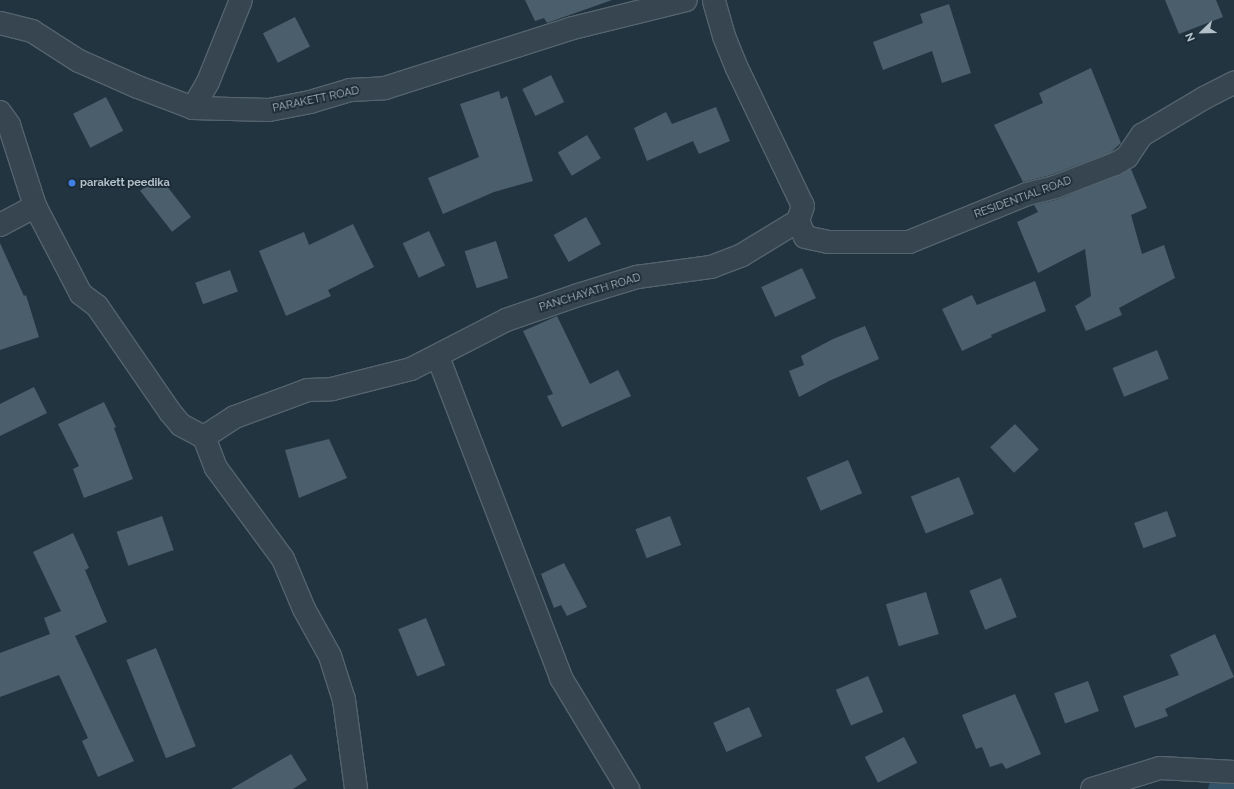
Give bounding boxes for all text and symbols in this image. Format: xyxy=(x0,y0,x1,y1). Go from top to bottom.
north arrow xyxy=(1182,12,1222,52)
text: N xyxy=(1183,30,1198,43)
street label: PARAKETT ROAD xyxy=(271,84,361,116)
street label: RESIDENTIAL ROAD xyxy=(972,174,1074,222)
place label: parakett peedika xyxy=(80,176,170,190)
marker: parakett peedika xyxy=(67,178,77,188)
street label: PANCHAYATH ROAD xyxy=(538,271,642,315)

